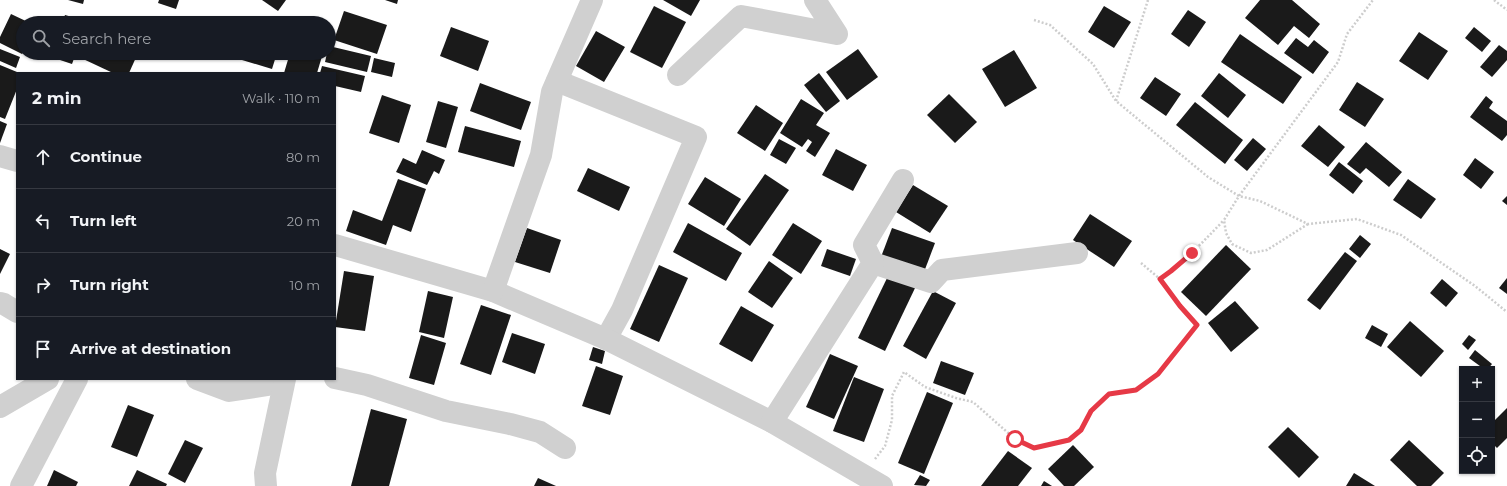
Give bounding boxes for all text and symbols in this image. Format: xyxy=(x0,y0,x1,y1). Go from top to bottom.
search box xyxy=(16,16,336,60)
icon: search xyxy=(30,27,52,49)
text: Search here xyxy=(62,29,151,48)
text: 2 min xyxy=(32,88,82,108)
text: Walk · 110 m xyxy=(242,90,320,106)
icon: ahead xyxy=(32,146,54,168)
text: Continue xyxy=(70,147,142,166)
text: 80 m xyxy=(286,149,320,165)
icon: left xyxy=(32,210,54,232)
text: Turn left xyxy=(70,211,137,230)
text: 20 m xyxy=(287,213,320,229)
route end xyxy=(1183,244,1201,262)
icon: right xyxy=(32,274,54,296)
text: Turn right xyxy=(70,275,149,294)
text: 10 m xyxy=(290,277,320,293)
icon: arrive xyxy=(32,338,54,360)
text: Arrive at destination xyxy=(70,339,231,358)
map controls xyxy=(1459,366,1495,474)
button: + xyxy=(1459,366,1495,402)
button: − xyxy=(1459,402,1495,438)
route start xyxy=(1006,430,1024,448)
button: locate xyxy=(1459,438,1495,474)

